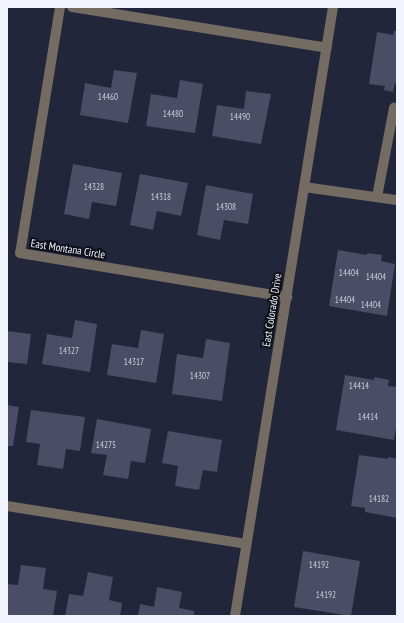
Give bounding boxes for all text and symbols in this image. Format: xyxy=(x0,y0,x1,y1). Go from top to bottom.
house number: 14460 xyxy=(98,92,118,102)
house number: 14480 xyxy=(163,109,183,119)
house number: 14490 xyxy=(230,112,250,122)
house number: 14328 xyxy=(84,182,104,192)
house number: 14318 xyxy=(151,192,171,202)
house number: 14308 xyxy=(216,202,236,212)
street label: East Montana Circle xyxy=(30,237,106,261)
house number: 14404 xyxy=(339,268,359,278)
street label: East Colorado Drive xyxy=(260,272,284,348)
house number: 14404 xyxy=(366,272,386,282)
house number: 14404 xyxy=(335,295,355,305)
house number: 14404 xyxy=(361,300,381,310)
house number: 14327 xyxy=(59,346,79,356)
house number: 14317 xyxy=(124,357,144,367)
house number: 14307 xyxy=(190,371,210,381)
house number: 14414 xyxy=(349,381,369,391)
house number: 14414 xyxy=(358,412,378,422)
house number: 14275 xyxy=(96,440,116,450)
house number: 14182 xyxy=(369,494,389,504)
house number: 14192 xyxy=(309,560,329,570)
house number: 14192 xyxy=(316,590,336,600)

